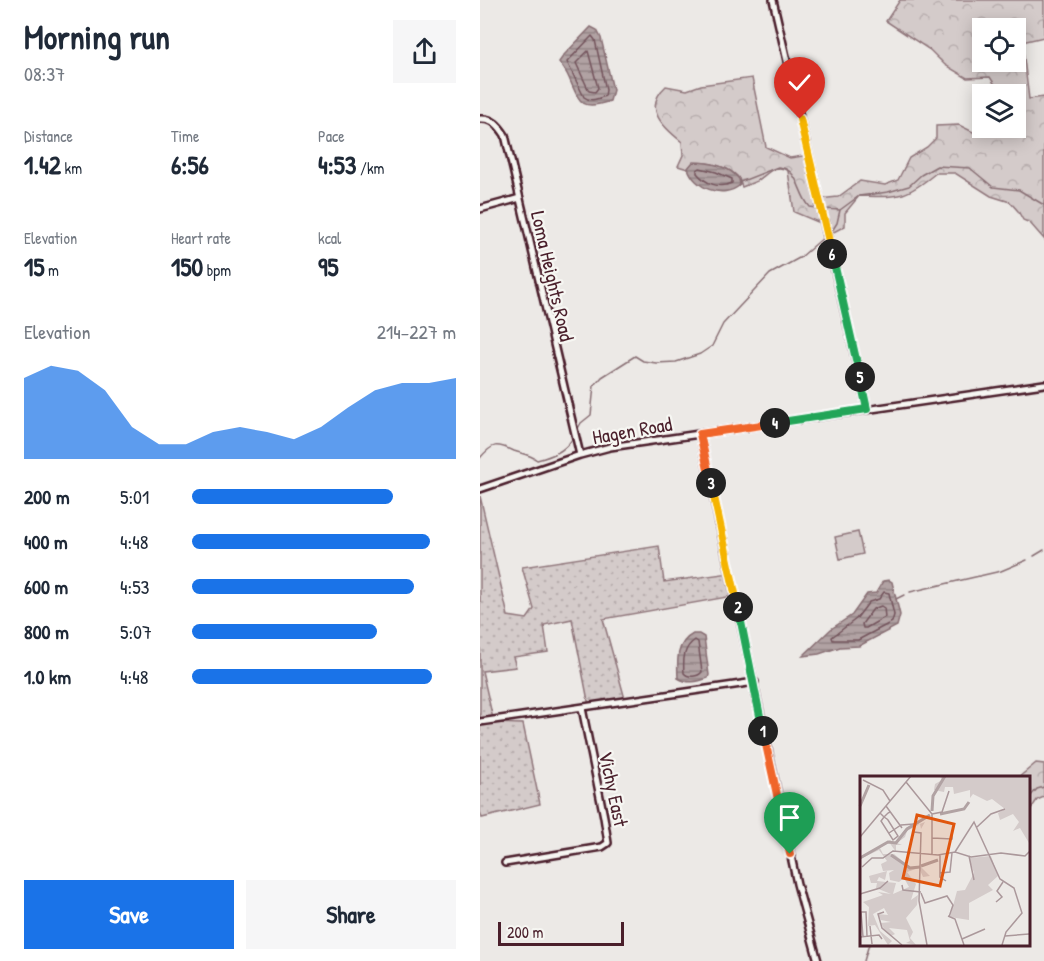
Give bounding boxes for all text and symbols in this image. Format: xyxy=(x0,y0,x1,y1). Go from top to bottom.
text: Morning run xyxy=(24,15,170,59)
map controls xyxy=(972,18,1026,138)
button: locate xyxy=(972,18,1026,72)
button: share xyxy=(393,20,456,83)
pin xyxy=(774,57,825,119)
text: 08:37 xyxy=(24,60,65,87)
icon: check xyxy=(783,66,816,99)
button: layers xyxy=(972,84,1026,138)
text: Distance xyxy=(24,125,73,147)
text: Time xyxy=(171,125,199,147)
text: Pace xyxy=(318,125,345,147)
text: 1.42 xyxy=(24,147,61,182)
text: 6:56 xyxy=(171,147,209,182)
text: 4:53 xyxy=(318,147,356,182)
text: km xyxy=(61,157,82,179)
text: /km xyxy=(356,157,384,179)
street label: Loma Heights Road xyxy=(525,208,581,344)
text: Elevation xyxy=(24,227,77,249)
text: Heart rate xyxy=(171,227,231,249)
text: kcal xyxy=(318,227,341,249)
pin: 6 xyxy=(817,239,847,269)
text: 6 xyxy=(829,243,835,265)
text: 15 xyxy=(24,249,44,284)
text: 150 xyxy=(171,249,203,284)
text: 95 xyxy=(318,249,339,284)
text: m xyxy=(44,259,59,281)
text: bpm xyxy=(203,259,231,281)
text: Elevation xyxy=(24,318,90,345)
text: 214–227 m xyxy=(377,318,456,345)
pin: 5 xyxy=(845,362,875,392)
text: 5 xyxy=(857,366,863,388)
pin: 4 xyxy=(760,408,790,438)
street label: Hagen Road xyxy=(590,410,674,450)
text: 4 xyxy=(772,412,778,434)
pin: 3 xyxy=(696,468,726,498)
text: 3 xyxy=(707,472,715,494)
text: 200 m xyxy=(24,483,69,510)
text: 5:01 xyxy=(120,483,149,510)
text: 400 m xyxy=(24,528,68,555)
text: 4:48 xyxy=(120,528,148,555)
text: 600 m xyxy=(24,573,68,600)
text: 4:53 xyxy=(120,573,150,600)
pin: 2 xyxy=(723,592,753,622)
text: 2 xyxy=(734,596,742,618)
text: 800 m xyxy=(24,618,69,645)
text: 5:07 xyxy=(120,618,152,645)
text: 1.0 km xyxy=(24,663,71,690)
text: 4:48 xyxy=(120,663,148,690)
pin: 1 xyxy=(748,716,778,746)
text: 1 xyxy=(760,720,766,742)
street label: Vichy East xyxy=(593,749,635,830)
inset map xyxy=(860,776,1029,946)
pin xyxy=(764,792,815,854)
icon: arrive xyxy=(773,801,806,834)
button: Save xyxy=(24,880,234,949)
button: Share xyxy=(246,880,456,949)
scale bar xyxy=(498,919,624,946)
text: 200 m xyxy=(507,921,543,943)

